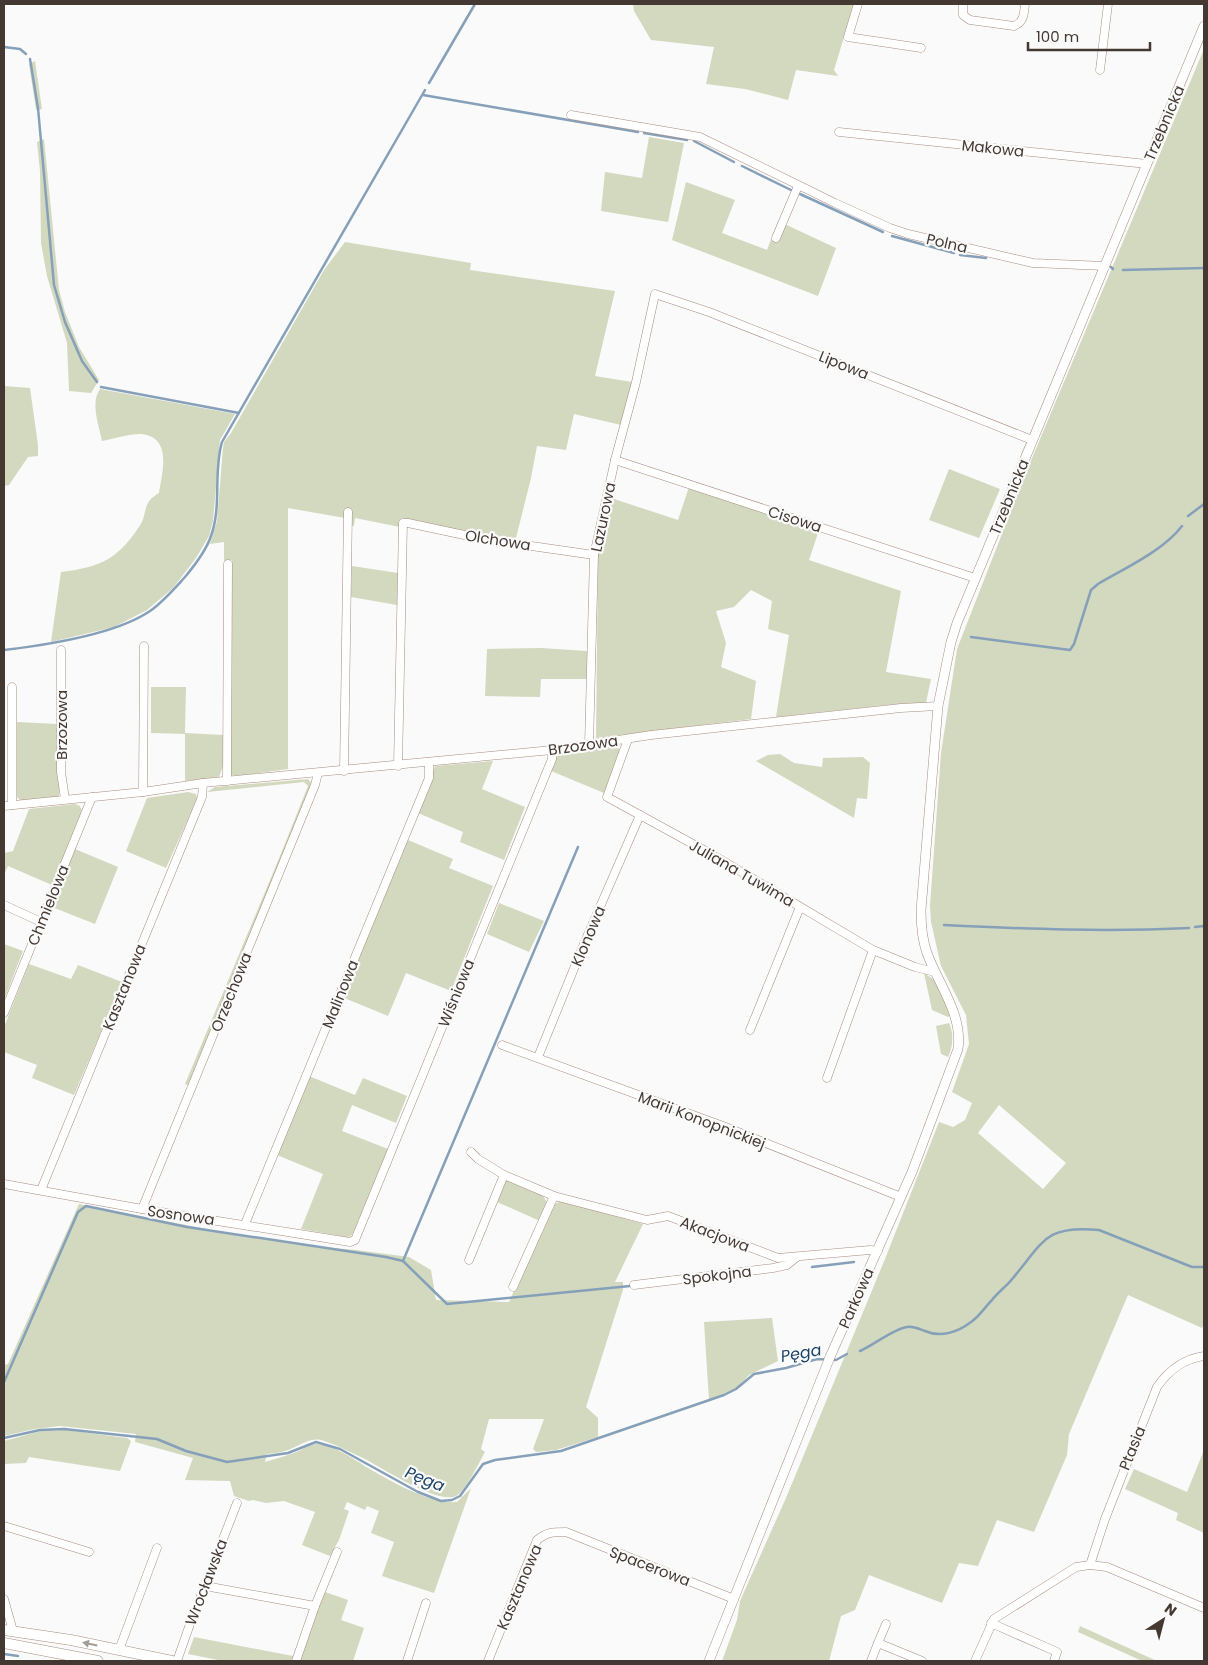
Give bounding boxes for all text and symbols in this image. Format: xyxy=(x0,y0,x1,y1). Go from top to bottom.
scale bar xyxy=(1028,20,1150,52)
text: 100 m xyxy=(1036,26,1079,47)
street label: Trzebnicka xyxy=(1139,82,1189,164)
street label: Makowa xyxy=(961,134,1025,162)
street label: Polna xyxy=(924,228,970,258)
street label: Lipowa xyxy=(816,345,872,385)
street label: Trzebnicka xyxy=(984,456,1034,538)
street label: Lazurowa xyxy=(585,480,621,554)
street label: Cisowa xyxy=(766,500,824,538)
street label: Olchowa xyxy=(464,524,532,556)
street label: Brzozowa xyxy=(51,690,72,760)
street label: Brzozowa xyxy=(547,730,619,760)
street label: Juliana Tuwima xyxy=(686,834,798,912)
street label: Chmielowa xyxy=(22,861,74,949)
street label: Klonowa xyxy=(566,902,610,970)
street label: Kasztanowa xyxy=(97,941,151,1033)
street label: Orzechowa xyxy=(205,949,257,1035)
street label: Wiśniowa xyxy=(433,956,479,1030)
street label: Malinowa xyxy=(317,957,363,1031)
street label: Marii Konopnickiej xyxy=(635,1086,769,1154)
street label: Sosnowa xyxy=(146,1200,216,1230)
street label: Akacjowa xyxy=(677,1211,753,1257)
street label: Spokojna xyxy=(681,1260,753,1290)
street label: Parkowa xyxy=(833,1264,879,1332)
water label: Pęga xyxy=(779,1338,823,1368)
street label: Ptasia xyxy=(1114,1423,1150,1473)
water label: Pęga xyxy=(402,1461,448,1497)
street label: Wrocławska xyxy=(180,1536,232,1628)
street label: Kasztanowa xyxy=(492,1541,546,1633)
street label: Spacerowa xyxy=(606,1541,694,1591)
north arrow xyxy=(1138,1595,1188,1645)
text: N xyxy=(1161,1598,1181,1621)
one-way arrow xyxy=(82,1640,97,1648)

